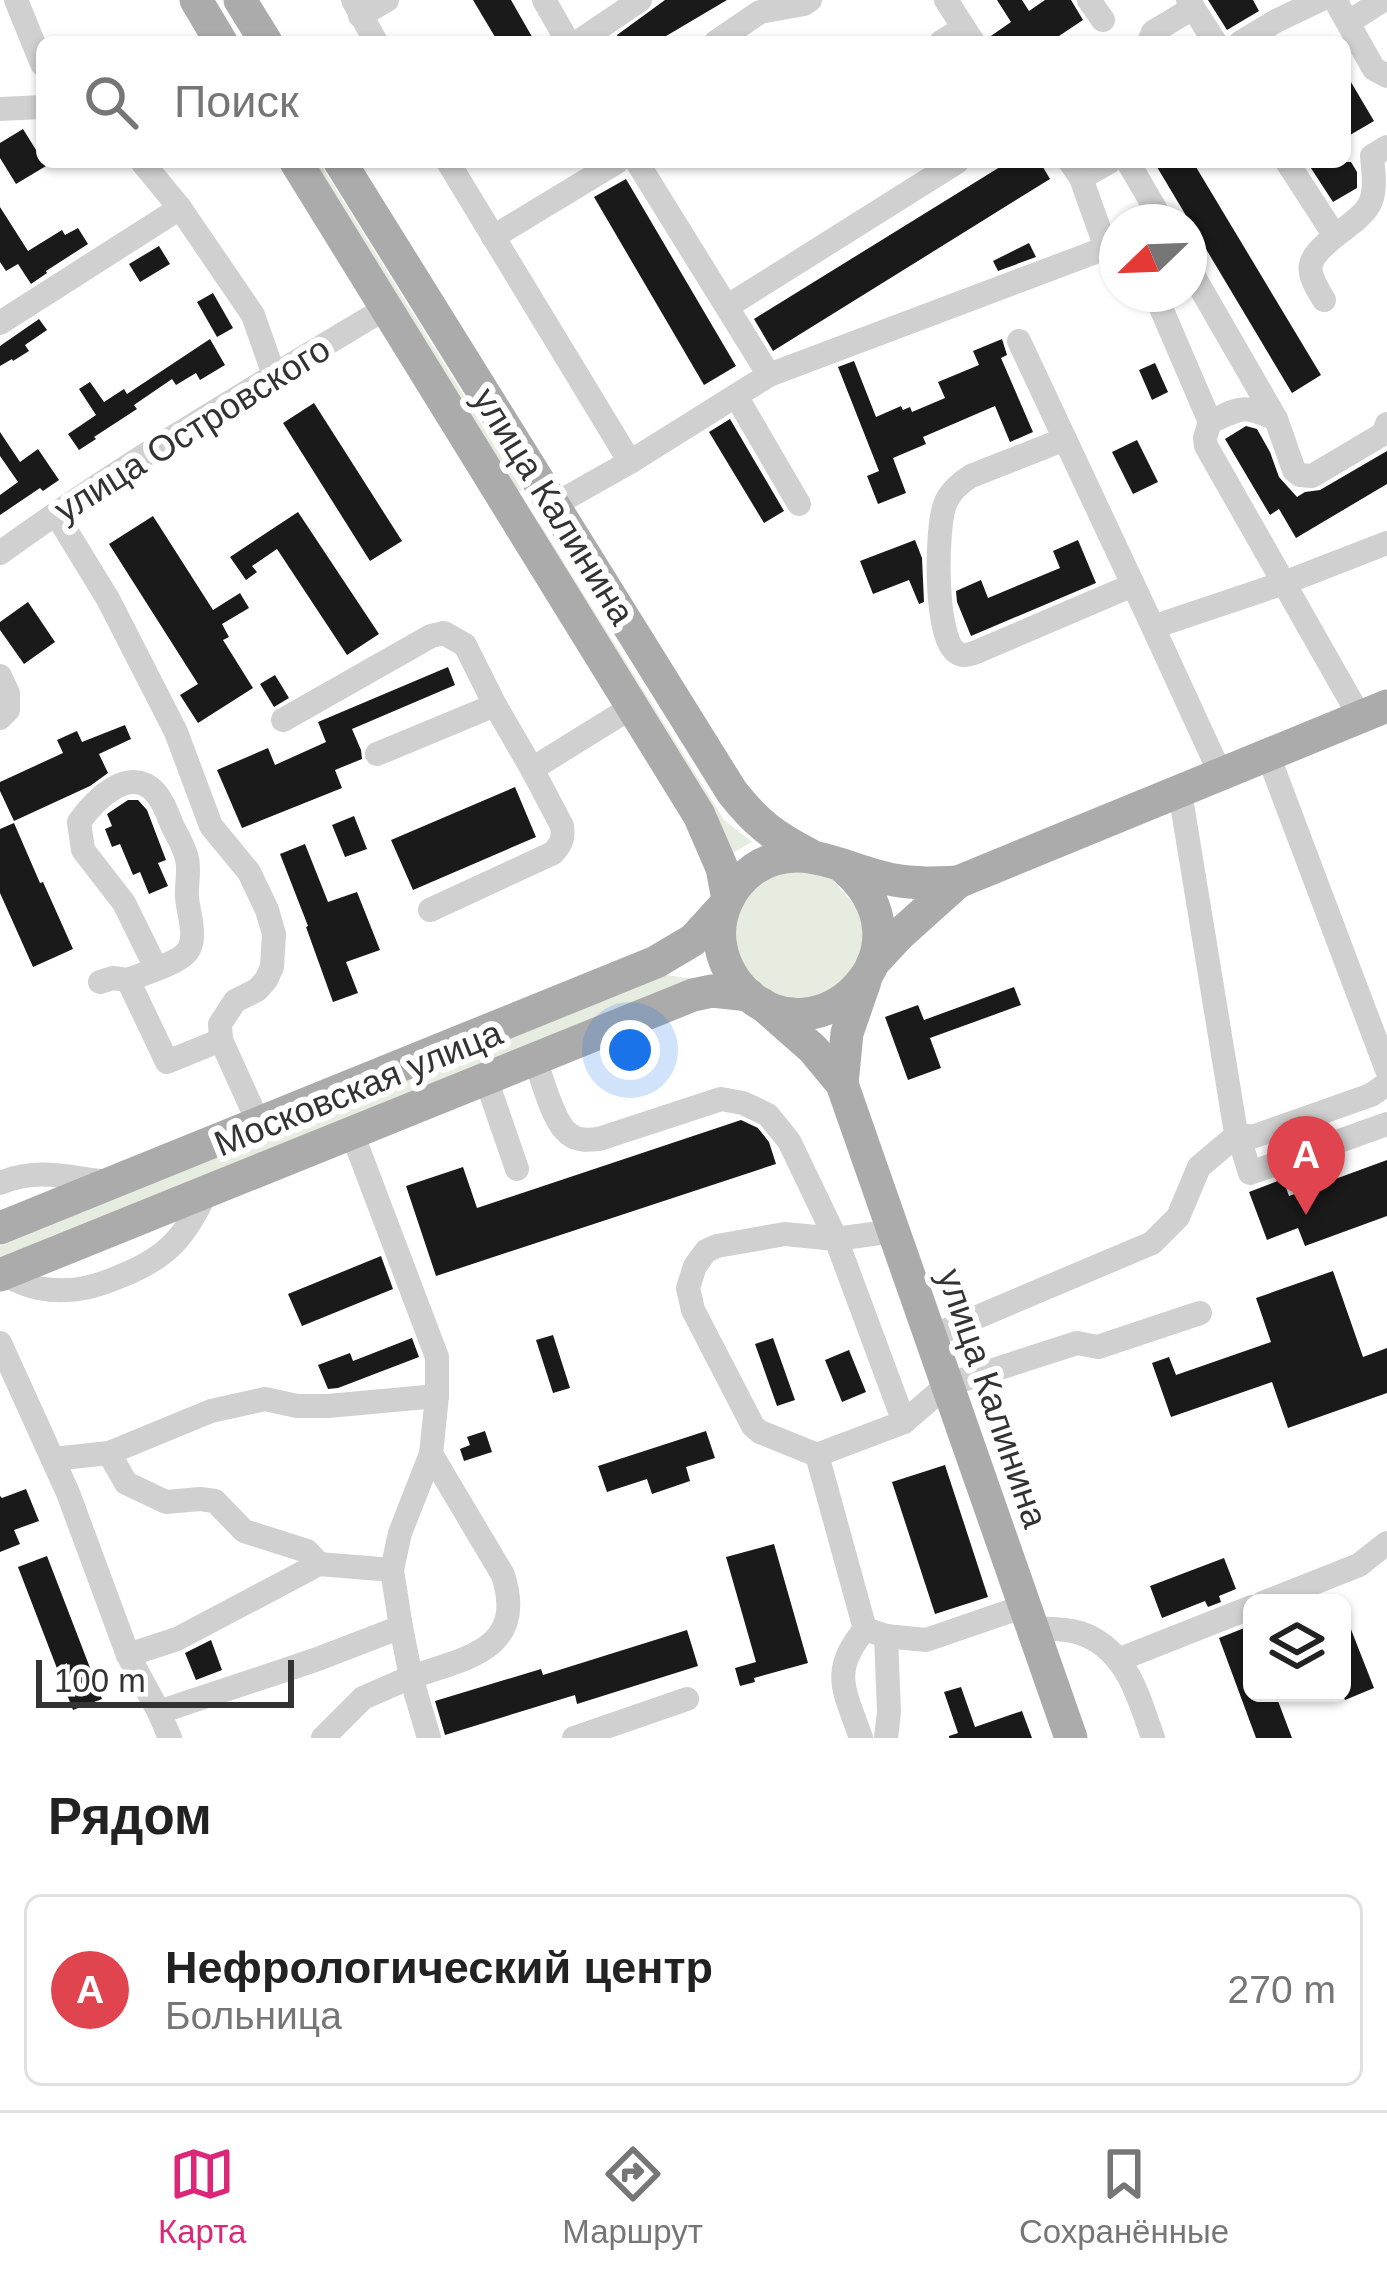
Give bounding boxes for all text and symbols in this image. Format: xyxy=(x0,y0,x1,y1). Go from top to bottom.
search box xyxy=(36,36,1351,168)
icon: search xyxy=(78,69,144,135)
text: Поиск xyxy=(174,76,299,127)
north arrow xyxy=(1099,204,1207,312)
street label: улица Островского xyxy=(47,328,337,530)
street label: улица Калинина xyxy=(465,380,644,633)
street label: Московская улица xyxy=(208,1011,509,1164)
your location xyxy=(600,1020,660,1080)
pin: A xyxy=(1267,1116,1345,1215)
street label: улица Калинина xyxy=(930,1263,1057,1534)
map controls xyxy=(1243,1594,1351,1702)
button: layers xyxy=(1243,1594,1351,1702)
scale bar xyxy=(36,1654,294,1707)
text: 100 m xyxy=(54,1662,146,1699)
text: Рядом xyxy=(48,1788,212,1845)
text: Нефрологический центр xyxy=(165,1942,713,1993)
text: A xyxy=(76,1968,104,2011)
text: 270 m xyxy=(1228,1968,1336,2011)
text: Больница xyxy=(165,1994,342,2037)
tab: Карта xyxy=(158,2141,246,2251)
tab: Маршрут xyxy=(562,2141,703,2251)
tab: Сохранённые xyxy=(1019,2141,1229,2251)

